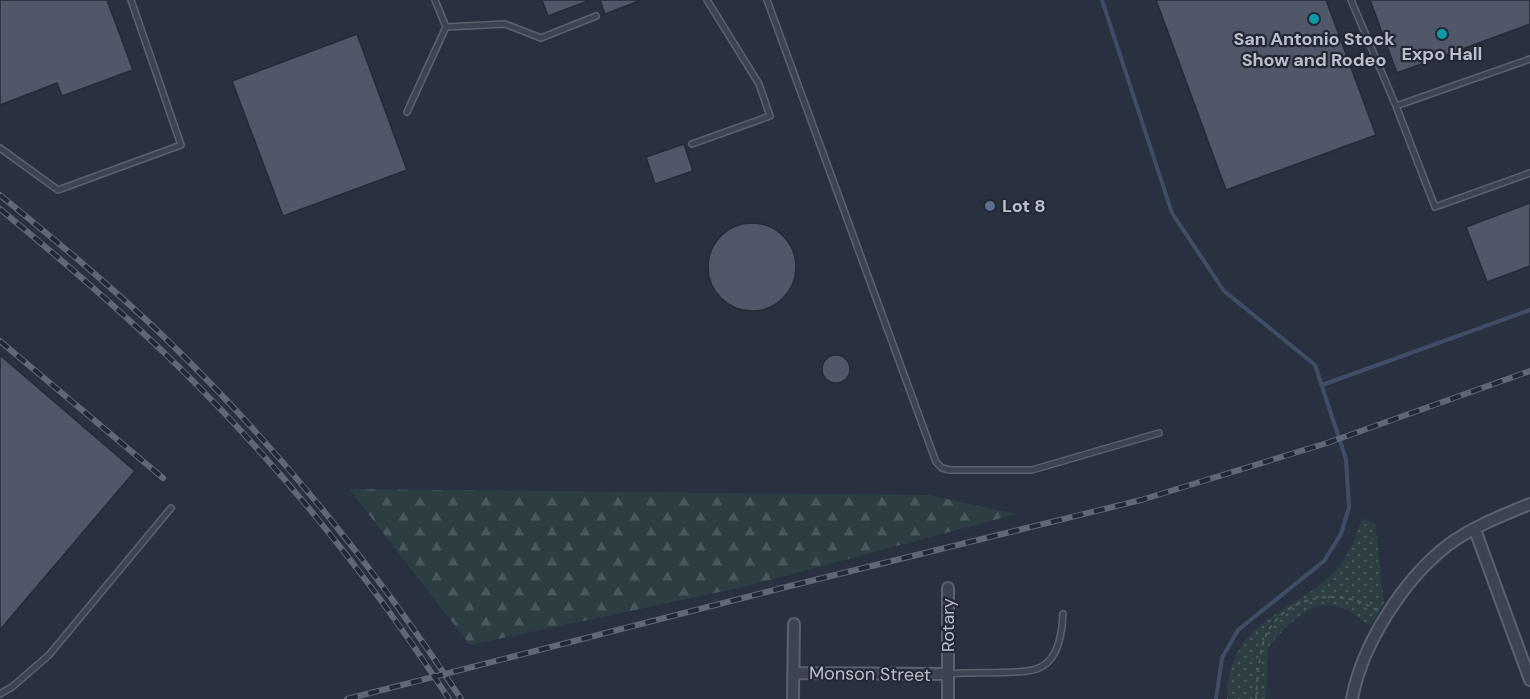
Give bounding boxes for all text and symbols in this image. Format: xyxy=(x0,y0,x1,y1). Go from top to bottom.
marker: San Antonio Stock Show and Rodeo xyxy=(1307,12,1321,26)
place label: San Antonio Stock Show and Rodeo xyxy=(1233,27,1395,72)
marker: Expo Hall xyxy=(1435,27,1449,41)
place label: Expo Hall xyxy=(1402,42,1482,66)
place label: Lot 8 xyxy=(1002,194,1046,218)
marker: Lot 8 xyxy=(983,199,997,213)
street label: Rotary xyxy=(936,598,960,652)
street label: Monson Street xyxy=(809,661,931,687)

